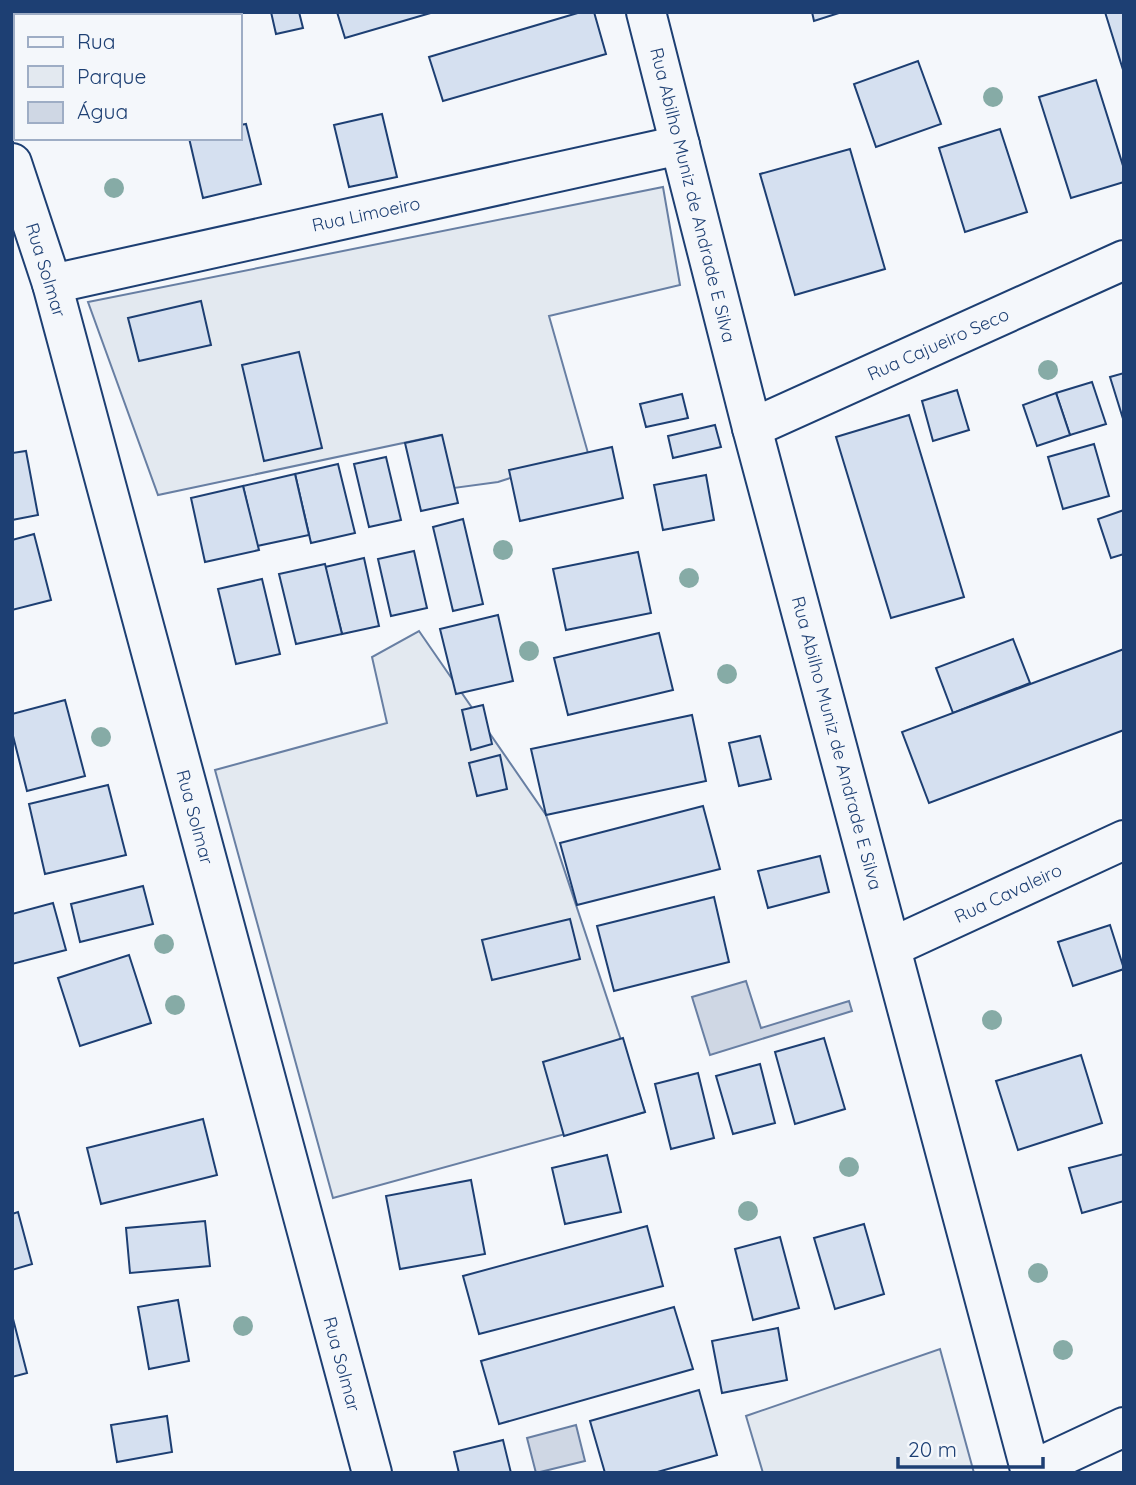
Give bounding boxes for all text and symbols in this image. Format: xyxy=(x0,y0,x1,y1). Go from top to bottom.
legend xyxy=(14,14,242,140)
text: Rua xyxy=(77,28,116,54)
street label: Rua Abilho Muniz de Andrade E Silva xyxy=(645,45,741,345)
text: Parque xyxy=(77,63,146,89)
text: Água xyxy=(77,98,128,124)
street label: Rua Limoeiro xyxy=(310,191,422,237)
street label: Rua Solmar xyxy=(21,220,71,320)
street label: Rua Cajueiro Seco xyxy=(864,302,1012,386)
street label: Rua Abilho Muniz de Andrade E Silva xyxy=(787,594,887,892)
street label: Rua Solmar xyxy=(171,767,219,867)
street label: Rua Cavaleiro xyxy=(950,858,1066,928)
street label: Rua Solmar xyxy=(318,1314,366,1414)
scale bar xyxy=(898,1426,1043,1470)
text: 20 m xyxy=(908,1436,957,1462)

